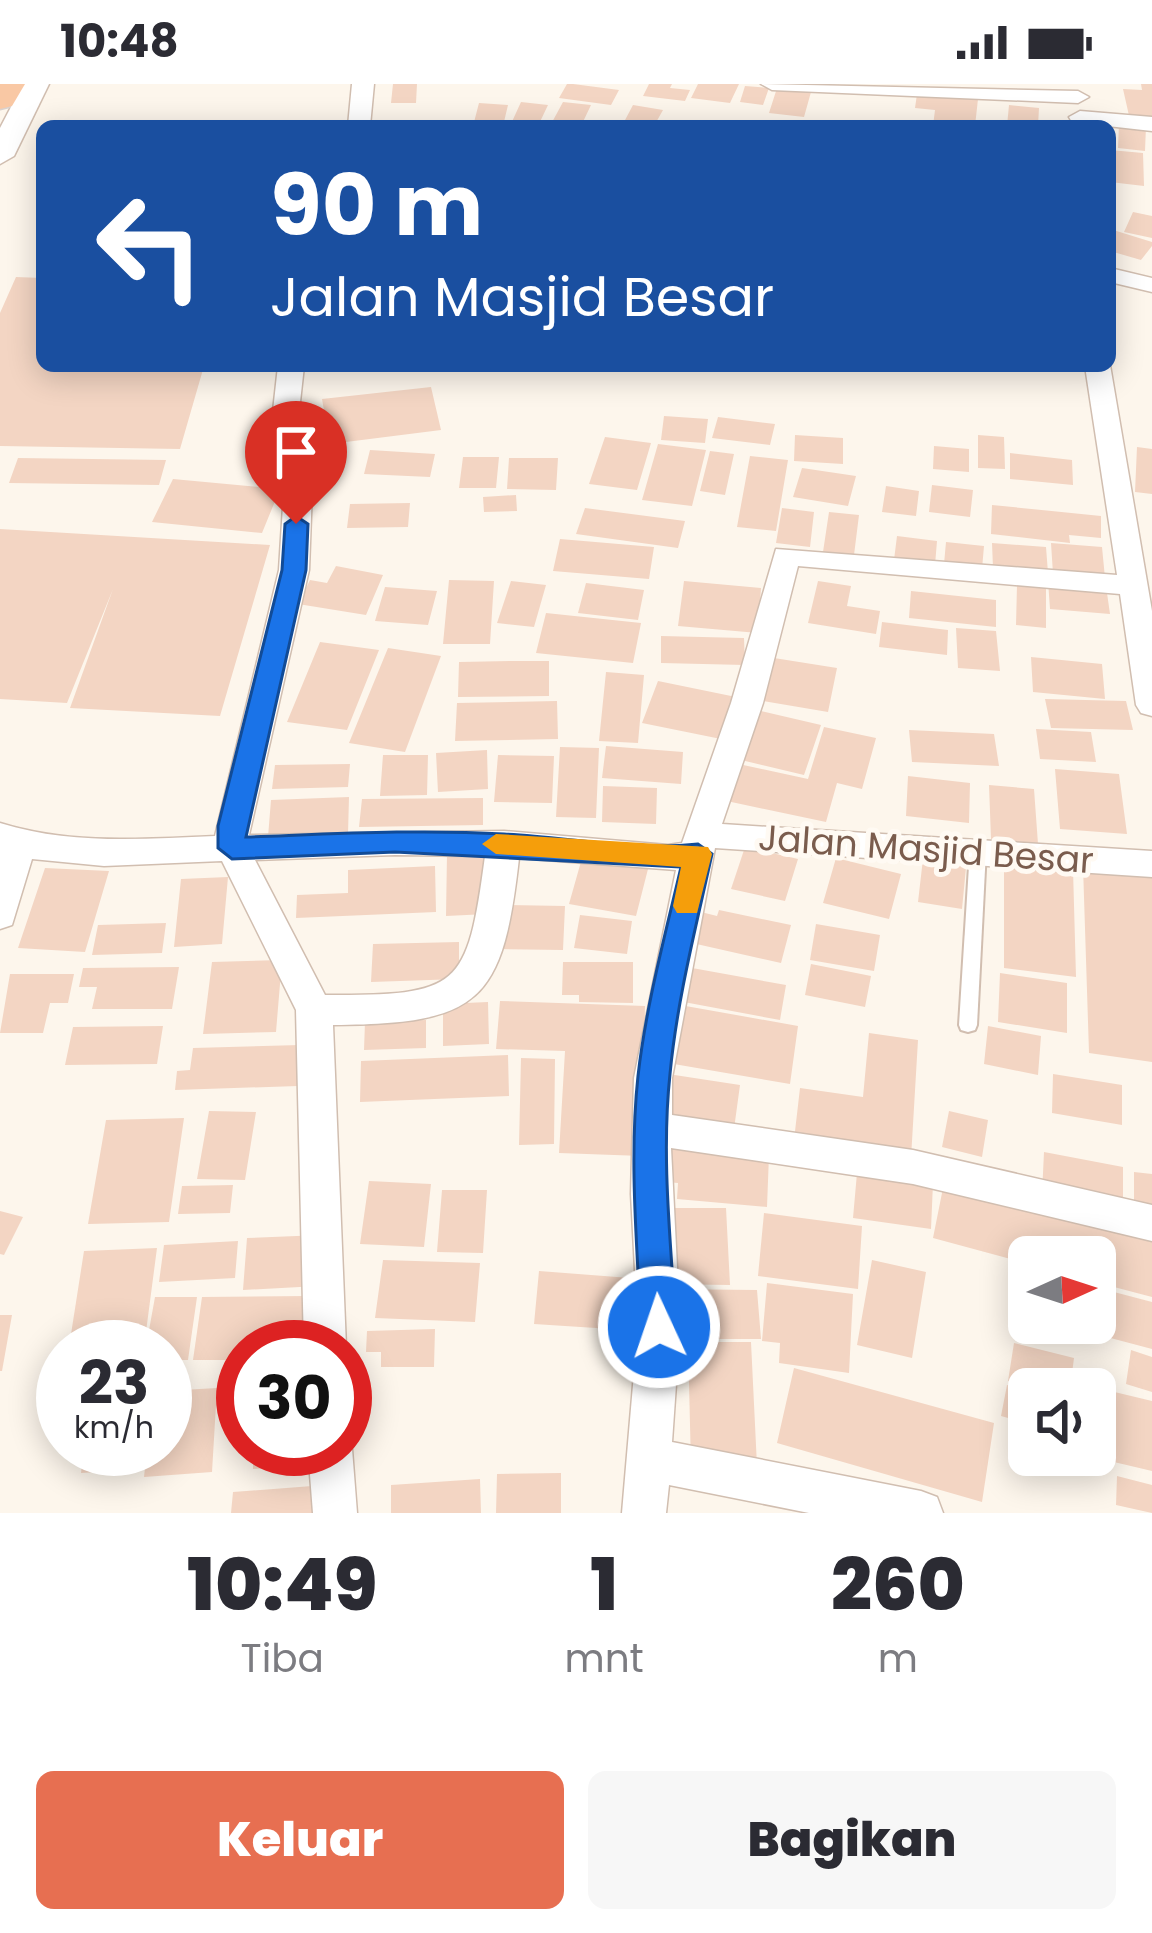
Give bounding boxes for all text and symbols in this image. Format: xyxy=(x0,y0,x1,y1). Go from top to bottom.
text: 10:48 xyxy=(60,10,179,73)
text: 90 m xyxy=(270,147,483,264)
icon: left xyxy=(72,168,228,324)
text: Jalan Masjid Besar xyxy=(270,259,774,335)
pin xyxy=(245,401,347,524)
icon: arrive xyxy=(263,419,329,485)
street label: Jalan Masjid Besar xyxy=(757,812,1095,886)
north arrow xyxy=(1008,1236,1116,1344)
map controls xyxy=(1008,1236,1116,1476)
position arrow xyxy=(596,1264,722,1390)
speed limit sign: 30 xyxy=(216,1320,372,1476)
text: 23 xyxy=(79,1341,149,1425)
button: sound xyxy=(1008,1368,1116,1476)
text: km/h xyxy=(74,1406,154,1449)
text: 10:49 xyxy=(187,1534,377,1635)
text: 1 xyxy=(590,1534,618,1635)
text: 260 xyxy=(831,1534,965,1635)
text: Tiba xyxy=(241,1631,324,1686)
text: mnt xyxy=(564,1631,644,1686)
text: m xyxy=(878,1631,918,1686)
button: Keluar xyxy=(36,1771,564,1909)
button: Bagikan xyxy=(588,1771,1116,1909)

